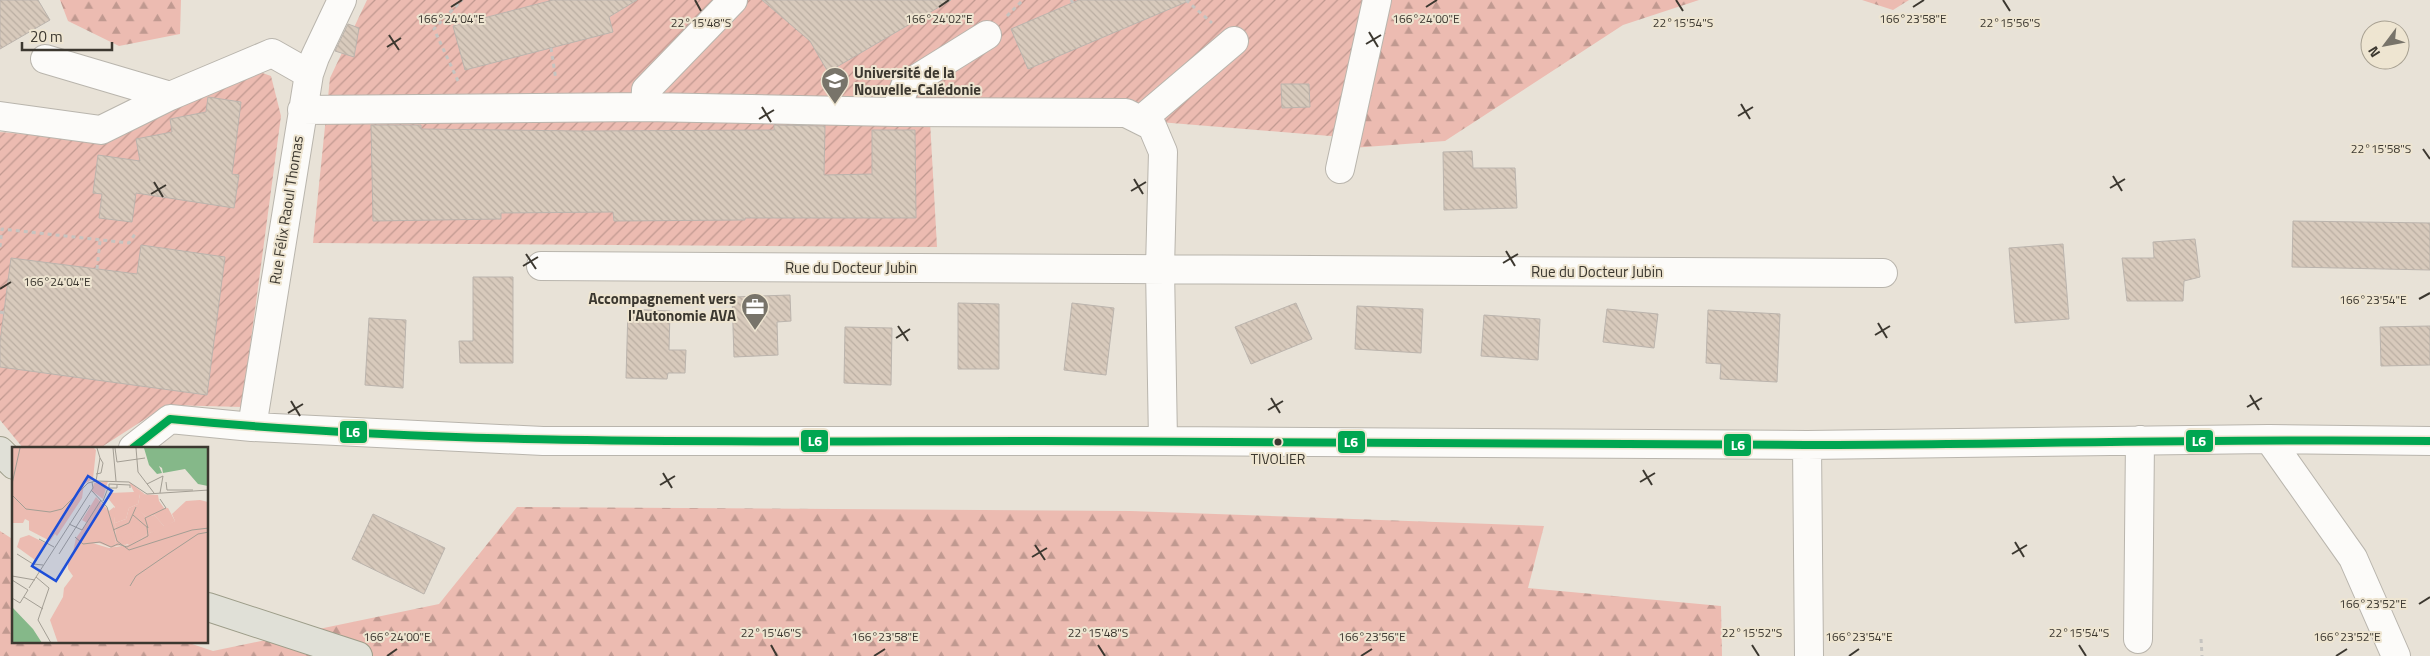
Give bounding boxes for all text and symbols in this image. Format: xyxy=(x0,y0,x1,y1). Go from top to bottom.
text: 166°24'04"E xyxy=(417,9,485,28)
text: 166°24'02"E xyxy=(905,9,973,28)
text: 166°24'00"E xyxy=(1392,9,1460,28)
text: 166°23'58"E xyxy=(1879,9,1947,28)
text: 22°15'48"S xyxy=(671,13,731,32)
text: 22°15'54"S xyxy=(1653,13,1713,32)
text: 22°15'56"S xyxy=(1980,13,2040,32)
scale bar xyxy=(22,20,112,52)
north arrow xyxy=(2360,20,2410,70)
text: 20 m xyxy=(30,25,63,48)
text: N xyxy=(2362,42,2385,62)
place label: Université de la Nouvelle-Calédonie xyxy=(854,61,981,101)
school or university icon: Université de la Nouvelle-Calédonie xyxy=(820,66,850,105)
street label: Rue Félix Raoul Thomas xyxy=(263,134,309,286)
text: 22°15'58"S xyxy=(2351,139,2411,158)
street label: Rue du Docteur Jubin xyxy=(785,256,917,279)
street label: Rue du Docteur Jubin xyxy=(1531,260,1663,283)
text: 166°24'04"E xyxy=(23,272,91,291)
place label: Accompagnement vers l'Autonomie AVA xyxy=(588,287,736,327)
text: 166°23'54"E xyxy=(2339,290,2407,309)
office icon: Accompagnement vers l'Autonomie AVA xyxy=(740,292,770,331)
line badge: L6 xyxy=(339,420,368,444)
text: L6 xyxy=(346,421,360,442)
line badge: L6 xyxy=(800,429,829,453)
line badge: L6 xyxy=(2185,429,2214,453)
text: L6 xyxy=(808,430,822,451)
line badge: L6 xyxy=(1337,430,1366,454)
text: L6 xyxy=(2192,430,2206,451)
text: L6 xyxy=(1344,431,1358,452)
line badge: L6 xyxy=(1723,433,1752,457)
text: L6 xyxy=(1731,434,1745,455)
marker: TIVOLIER xyxy=(1273,437,1283,447)
inset map xyxy=(12,447,209,644)
place label: TIVOLIER xyxy=(1251,448,1305,469)
text: 166°23'52"E xyxy=(2339,594,2407,613)
text: 22°15'46"S xyxy=(741,623,801,642)
text: 22°15'48"S xyxy=(1068,623,1128,642)
text: 22°15'52"S xyxy=(1722,623,1782,642)
text: 22°15'54"S xyxy=(2049,623,2109,642)
text: 166°24'00"E xyxy=(363,627,431,646)
text: 166°23'58"E xyxy=(851,627,919,646)
text: 166°23'56"E xyxy=(1338,627,1406,646)
text: 166°23'54"E xyxy=(1825,627,1893,646)
text: 166°23'52"E xyxy=(2313,627,2381,646)

